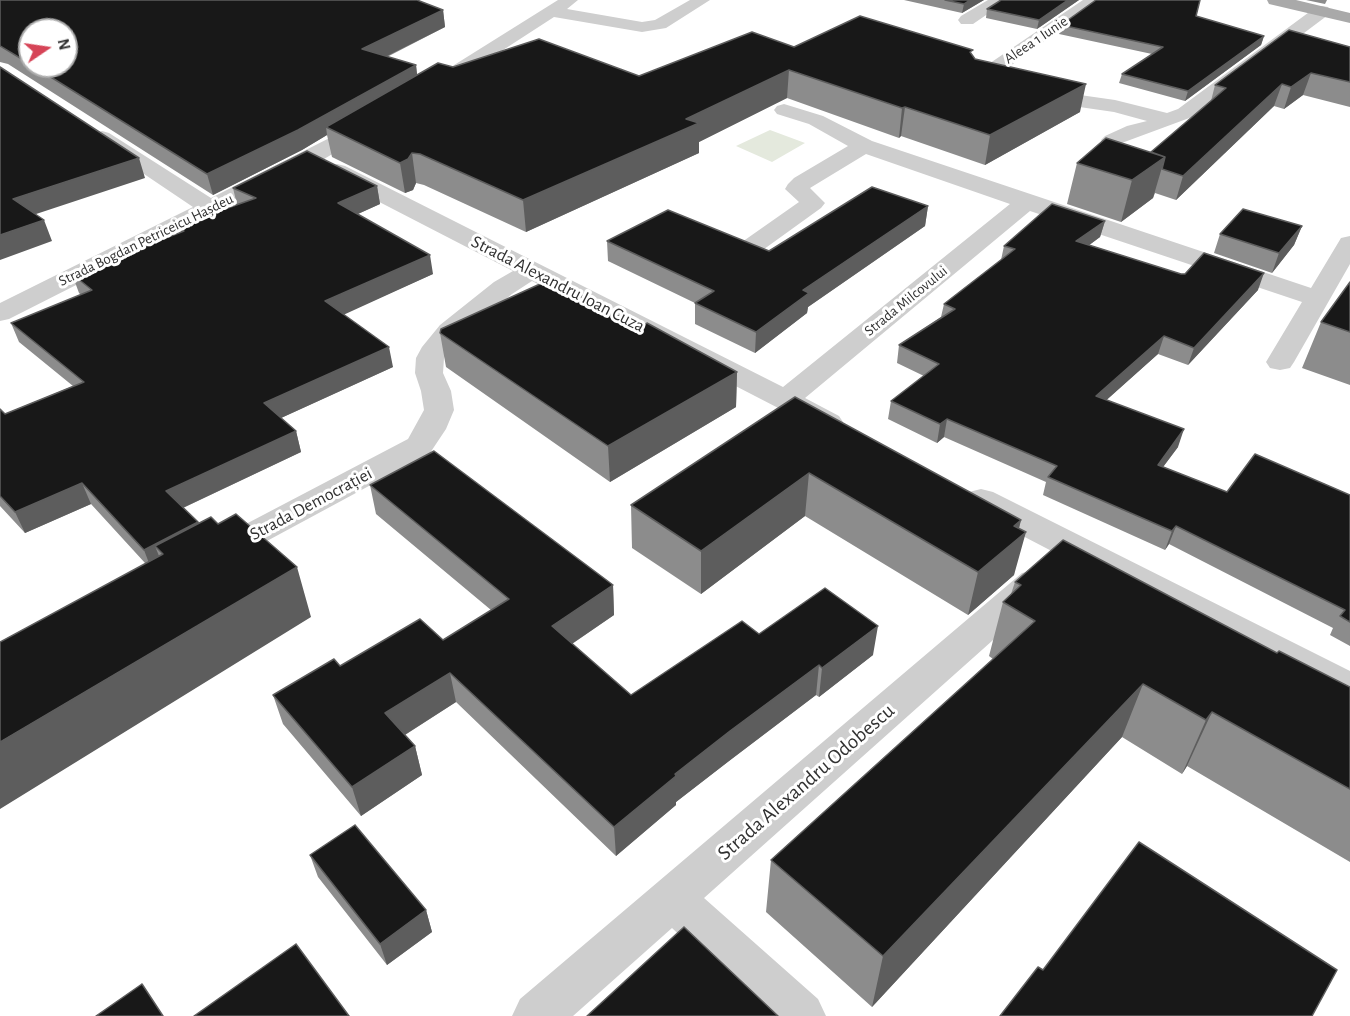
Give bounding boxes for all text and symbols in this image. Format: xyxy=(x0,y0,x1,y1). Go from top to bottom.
street label: Aleea 1 Iunie xyxy=(1001,12,1071,68)
north arrow xyxy=(18,18,78,78)
text: N xyxy=(55,37,73,52)
street label: Strada Bogdan Petriceicu Hașdeu xyxy=(56,190,236,290)
street label: Strada Alexandru Ioan Cuza xyxy=(468,231,648,337)
street label: Strada Milcovului xyxy=(861,262,951,340)
street label: Strada Democrației xyxy=(246,463,376,545)
street label: Strada Alexandru Odobescu xyxy=(712,698,900,866)

